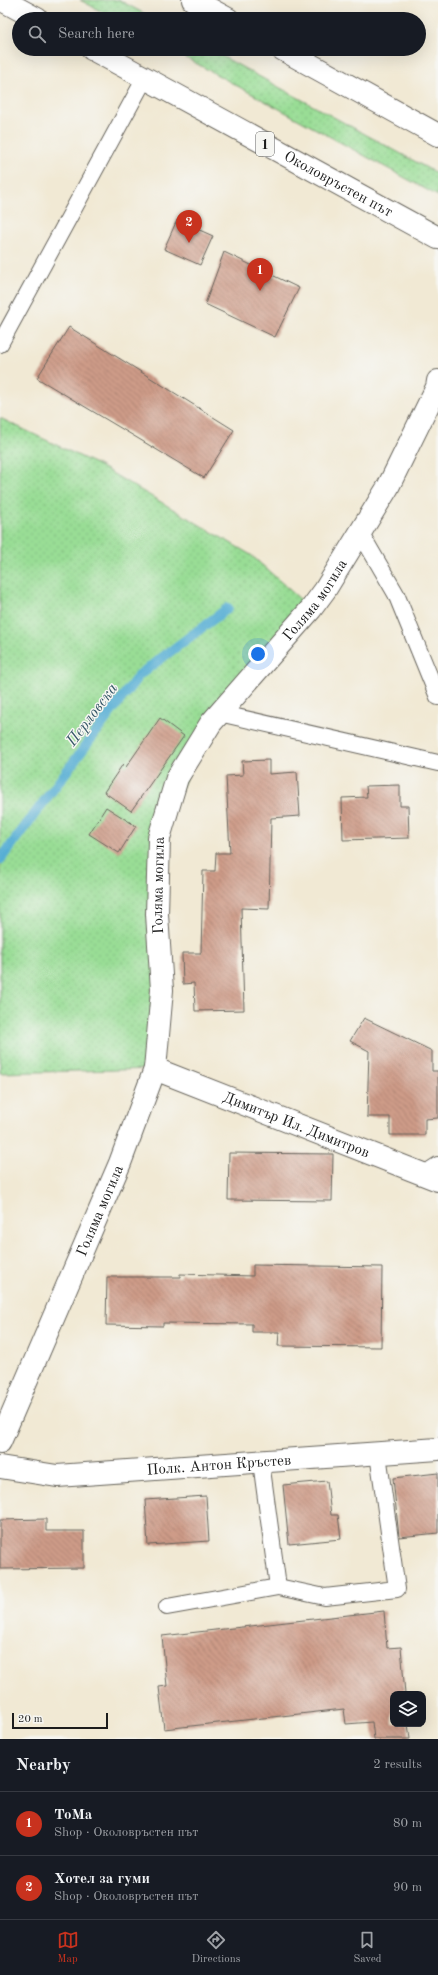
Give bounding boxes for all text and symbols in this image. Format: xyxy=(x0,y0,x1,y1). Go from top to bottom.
search box xyxy=(12,12,426,56)
icon: search xyxy=(26,23,48,45)
text: Search here xyxy=(58,27,135,42)
road number: 1 xyxy=(256,132,274,156)
street label: Околовръстен път xyxy=(281,149,395,221)
pin: 2 xyxy=(176,210,202,243)
pin: 1 xyxy=(247,258,273,291)
street label: Голяма могила xyxy=(281,557,351,644)
your location xyxy=(248,644,268,664)
water label: Перловска xyxy=(63,680,122,751)
street label: Голяма могила xyxy=(151,836,168,935)
street label: Димитър Ил. Димитров xyxy=(221,1090,371,1161)
street label: Голяма могила xyxy=(75,1163,127,1259)
street label: Полк. Антон Кръстев xyxy=(146,1453,292,1479)
map controls xyxy=(390,1691,426,1727)
button: layers xyxy=(390,1691,426,1727)
scale bar xyxy=(12,1711,108,1730)
text: 20 m xyxy=(18,1714,43,1725)
text: Nearby xyxy=(16,1757,71,1774)
text: 2 results xyxy=(373,1758,422,1771)
text: ТоМа xyxy=(54,1808,92,1823)
text: 1 xyxy=(25,1817,33,1830)
text: 80 m xyxy=(393,1817,422,1830)
text: Shop · Околовръстен път xyxy=(54,1826,198,1839)
text: Хотел за гуми xyxy=(54,1872,150,1887)
text: 2 xyxy=(25,1881,33,1894)
text: 90 m xyxy=(393,1881,422,1894)
text: Shop · Околовръстен път xyxy=(54,1890,198,1903)
tab: Map xyxy=(57,1929,79,1967)
tab: Directions xyxy=(192,1929,240,1967)
tab: Saved xyxy=(353,1929,381,1967)

